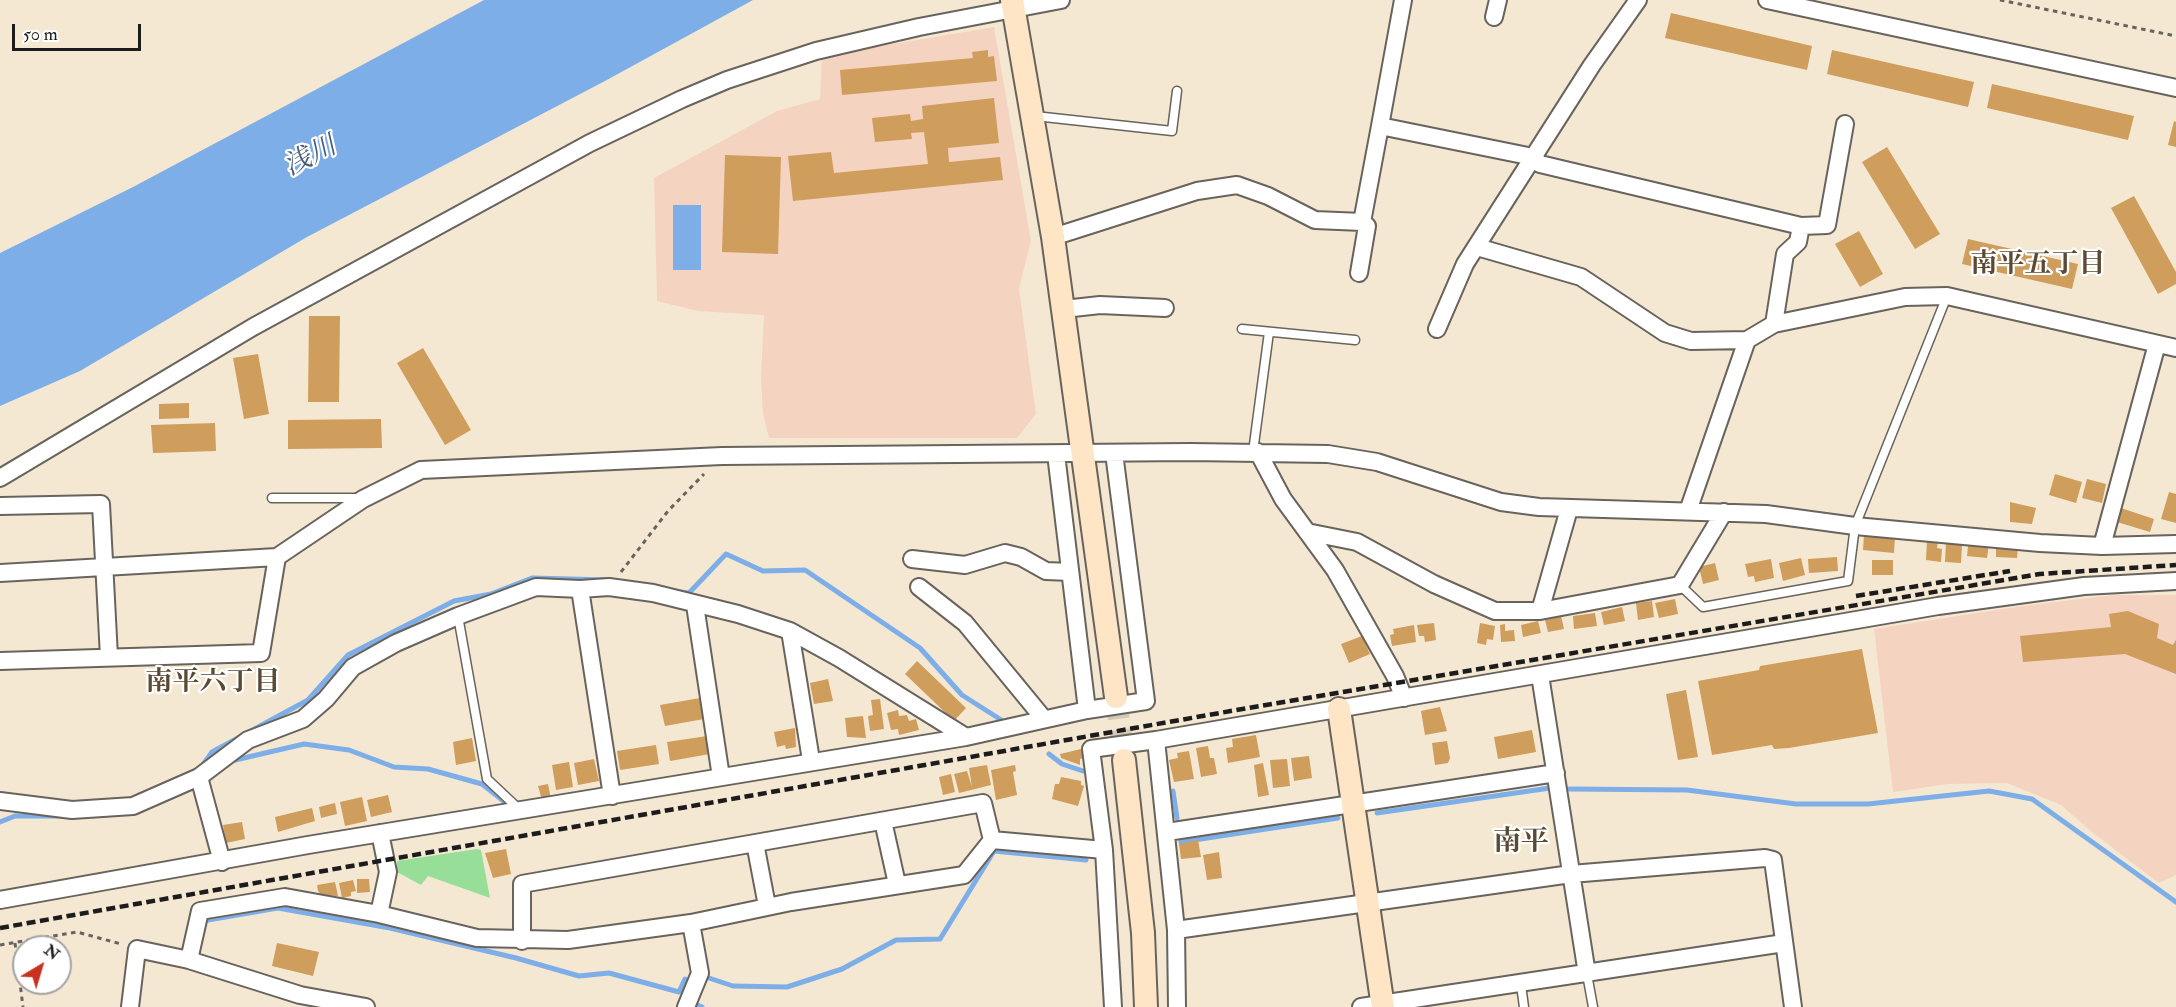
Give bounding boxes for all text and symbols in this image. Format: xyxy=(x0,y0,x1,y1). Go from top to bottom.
scale bar xyxy=(15,12,144,50)
text: 50 m xyxy=(23,23,58,46)
water label: 浅川 xyxy=(280,131,342,185)
district label: 南平五丁目 xyxy=(1971,250,2105,282)
district label: 南平六丁目 xyxy=(146,668,280,700)
district label: 南平 xyxy=(1493,827,1549,861)
north arrow xyxy=(12,935,72,995)
text: N xyxy=(40,940,64,965)

